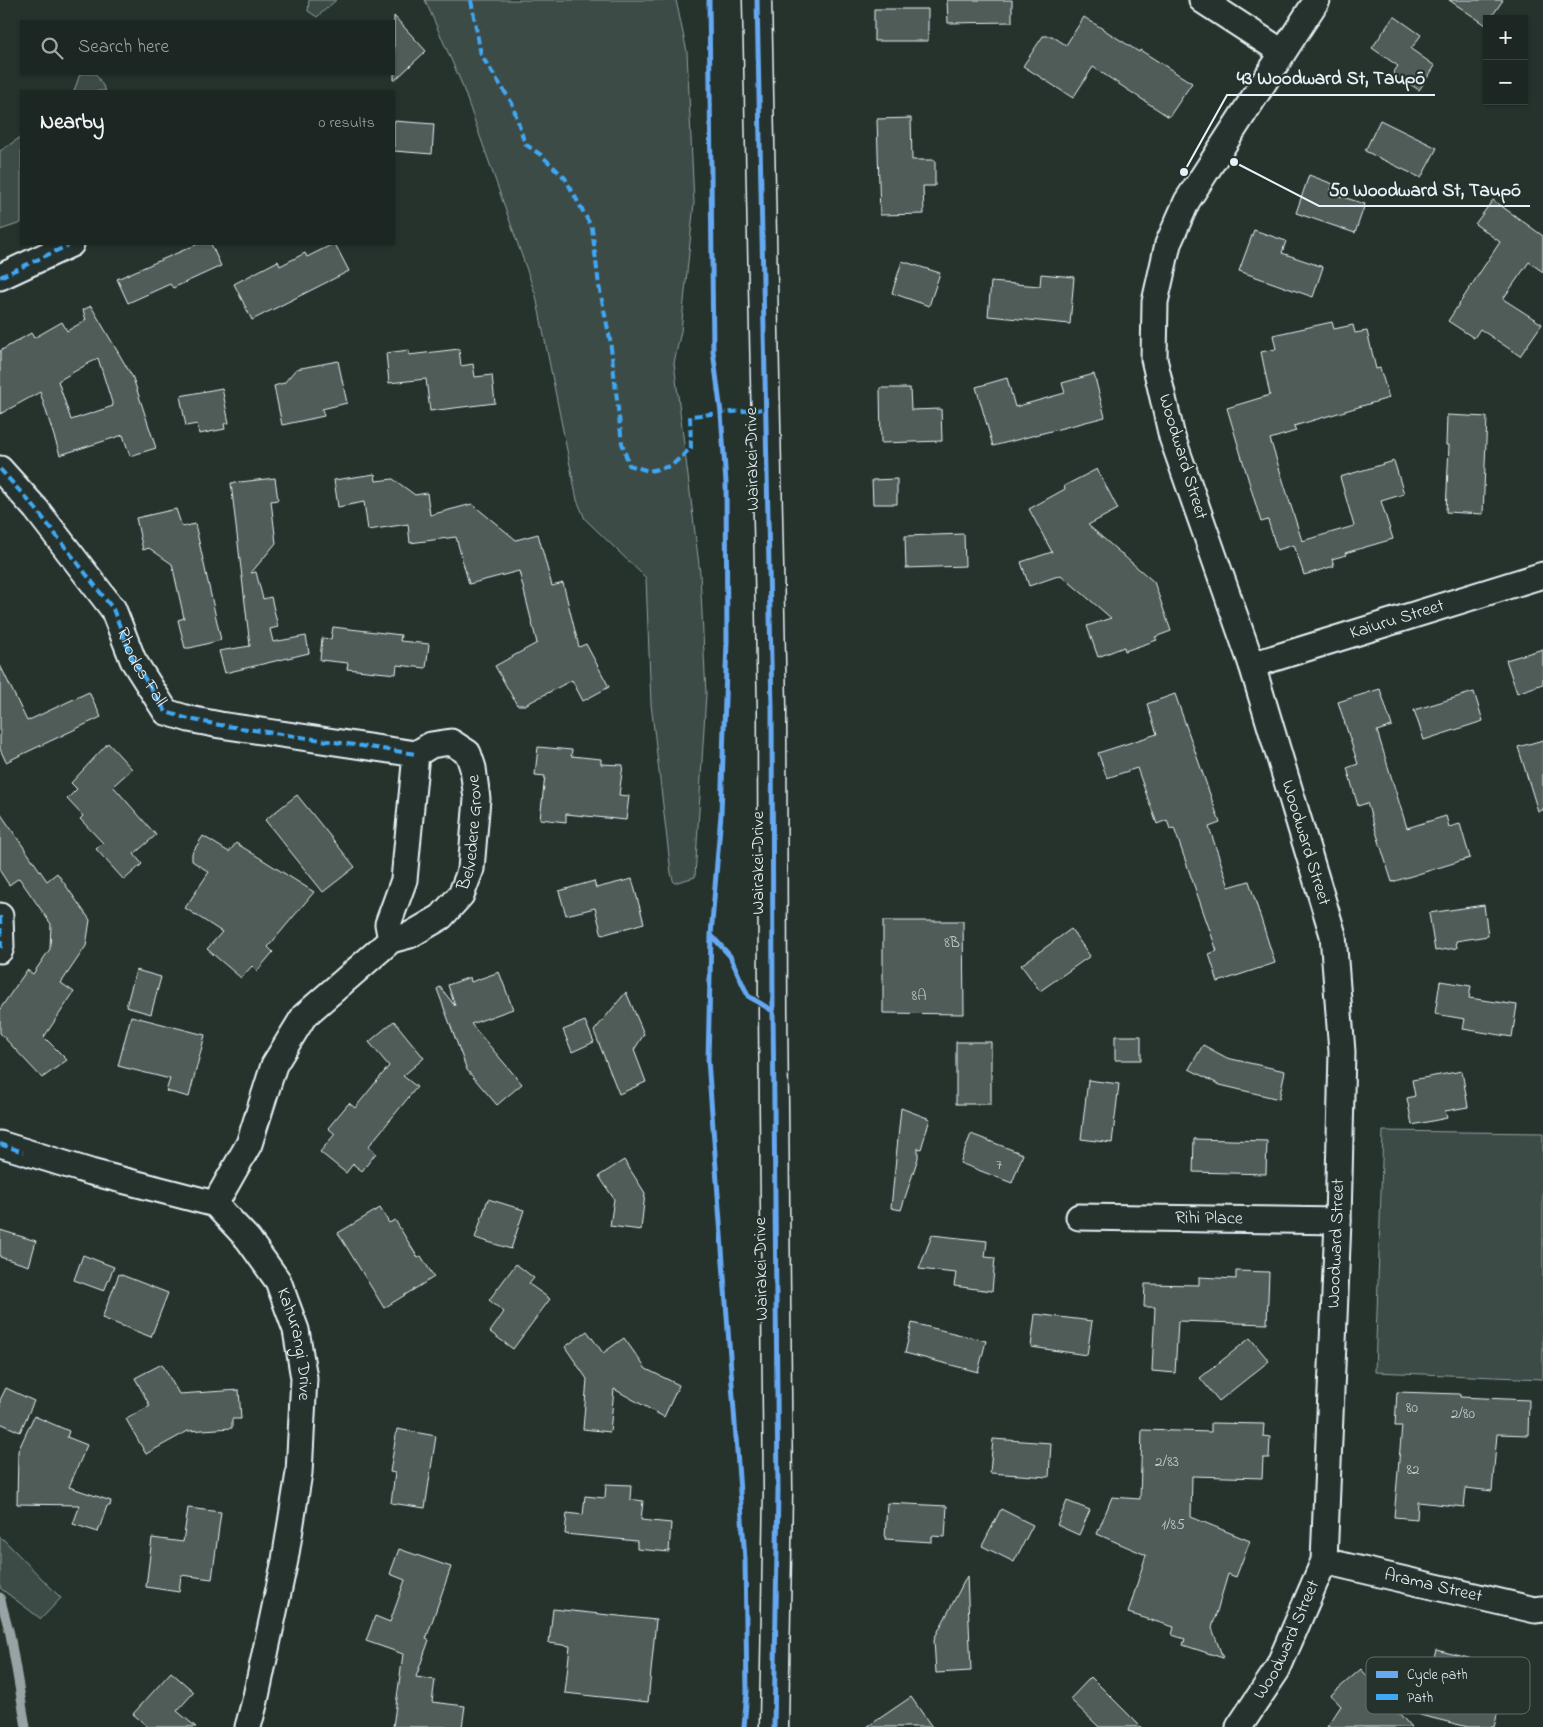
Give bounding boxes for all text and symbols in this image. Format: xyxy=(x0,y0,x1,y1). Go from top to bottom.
map controls xyxy=(1483,15,1528,105)
button: + xyxy=(1483,15,1528,60)
search box xyxy=(20,20,395,75)
icon: search xyxy=(38,34,66,62)
text: Search here xyxy=(78,34,169,61)
button: − xyxy=(1483,60,1528,105)
callout: 43 Woodward St, Taupō xyxy=(1227,61,1435,95)
text: 43 Woodward St, Taupō xyxy=(1237,66,1425,93)
text: Nearby xyxy=(40,108,104,138)
text: 0 results xyxy=(319,111,375,135)
callout: 50 Woodward St, Taupō xyxy=(1319,172,1530,206)
text: 50 Woodward St, Taupō xyxy=(1329,178,1521,205)
street label: Woodward Street xyxy=(1151,391,1213,523)
street label: Wairakei Drive xyxy=(739,406,767,511)
street label: Kaiuru Street xyxy=(1347,593,1448,647)
street label: Rhodes Fall xyxy=(109,624,173,712)
street label: Belvedere Grove xyxy=(450,772,490,896)
street label: Woodward Street xyxy=(1274,777,1336,909)
street label: Wairakei Drive xyxy=(746,810,772,915)
house number: 8B xyxy=(944,932,960,954)
house number: 8A xyxy=(912,985,926,1007)
house number: 7 xyxy=(996,1154,1002,1176)
street label: Woodward Street xyxy=(1321,1178,1352,1309)
street label: Rihi Place xyxy=(1175,1205,1244,1233)
street label: Wairakei Drive xyxy=(748,1216,776,1321)
street label: Kahurangi Drive xyxy=(269,1285,317,1402)
house number: 80 xyxy=(1406,1397,1419,1419)
house number: 2/80 xyxy=(1451,1403,1476,1425)
house number: 2/83 xyxy=(1155,1451,1179,1473)
house number: 82 xyxy=(1406,1459,1420,1481)
house number: 1/85 xyxy=(1161,1514,1185,1536)
street label: Arama Street xyxy=(1381,1562,1485,1610)
street label: Woodward Street xyxy=(1248,1576,1327,1705)
legend xyxy=(1366,1657,1530,1714)
text: Cycle path xyxy=(1407,1665,1468,1687)
text: Path xyxy=(1407,1688,1433,1709)

